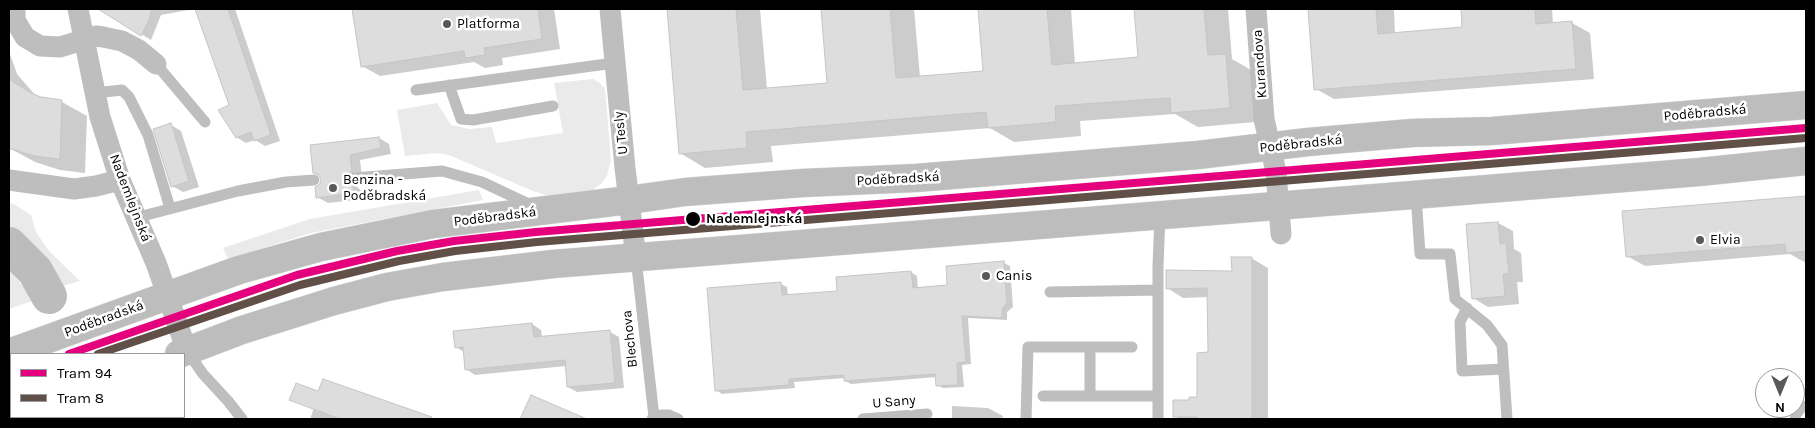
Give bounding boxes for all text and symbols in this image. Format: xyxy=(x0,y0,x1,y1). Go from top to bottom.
place label: Platforma xyxy=(457,16,520,32)
marker: Platforma xyxy=(441,18,453,30)
street label: Kurandova xyxy=(1249,29,1271,99)
street label: Poděbradská xyxy=(1663,101,1747,125)
street label: U Tesly xyxy=(610,111,632,155)
street label: Poděbradská xyxy=(1259,131,1343,157)
street label: Nademlejnská xyxy=(106,152,154,244)
street label: Poděbradská xyxy=(856,168,940,190)
place label: Benzina - Poděbradská xyxy=(343,172,426,204)
marker: Benzina - Poděbradská xyxy=(327,182,339,194)
street label: Poděbradská xyxy=(453,204,537,230)
marker: Nademlejnská xyxy=(684,210,702,228)
place label: Nademlejnská xyxy=(706,211,802,227)
place label: Elvia xyxy=(1710,232,1741,248)
marker: Elvia xyxy=(1694,234,1706,246)
place label: Canis xyxy=(996,268,1032,284)
marker: Canis xyxy=(980,270,992,282)
street label: Poděbradská xyxy=(62,297,146,341)
street label: Blechova xyxy=(619,309,641,369)
legend xyxy=(10,353,185,418)
text: Tram 94 xyxy=(57,364,112,382)
north arrow xyxy=(1755,368,1805,418)
text: Tram 8 xyxy=(57,389,104,407)
street label: U Sany xyxy=(872,392,916,412)
text: N xyxy=(1775,399,1785,416)

